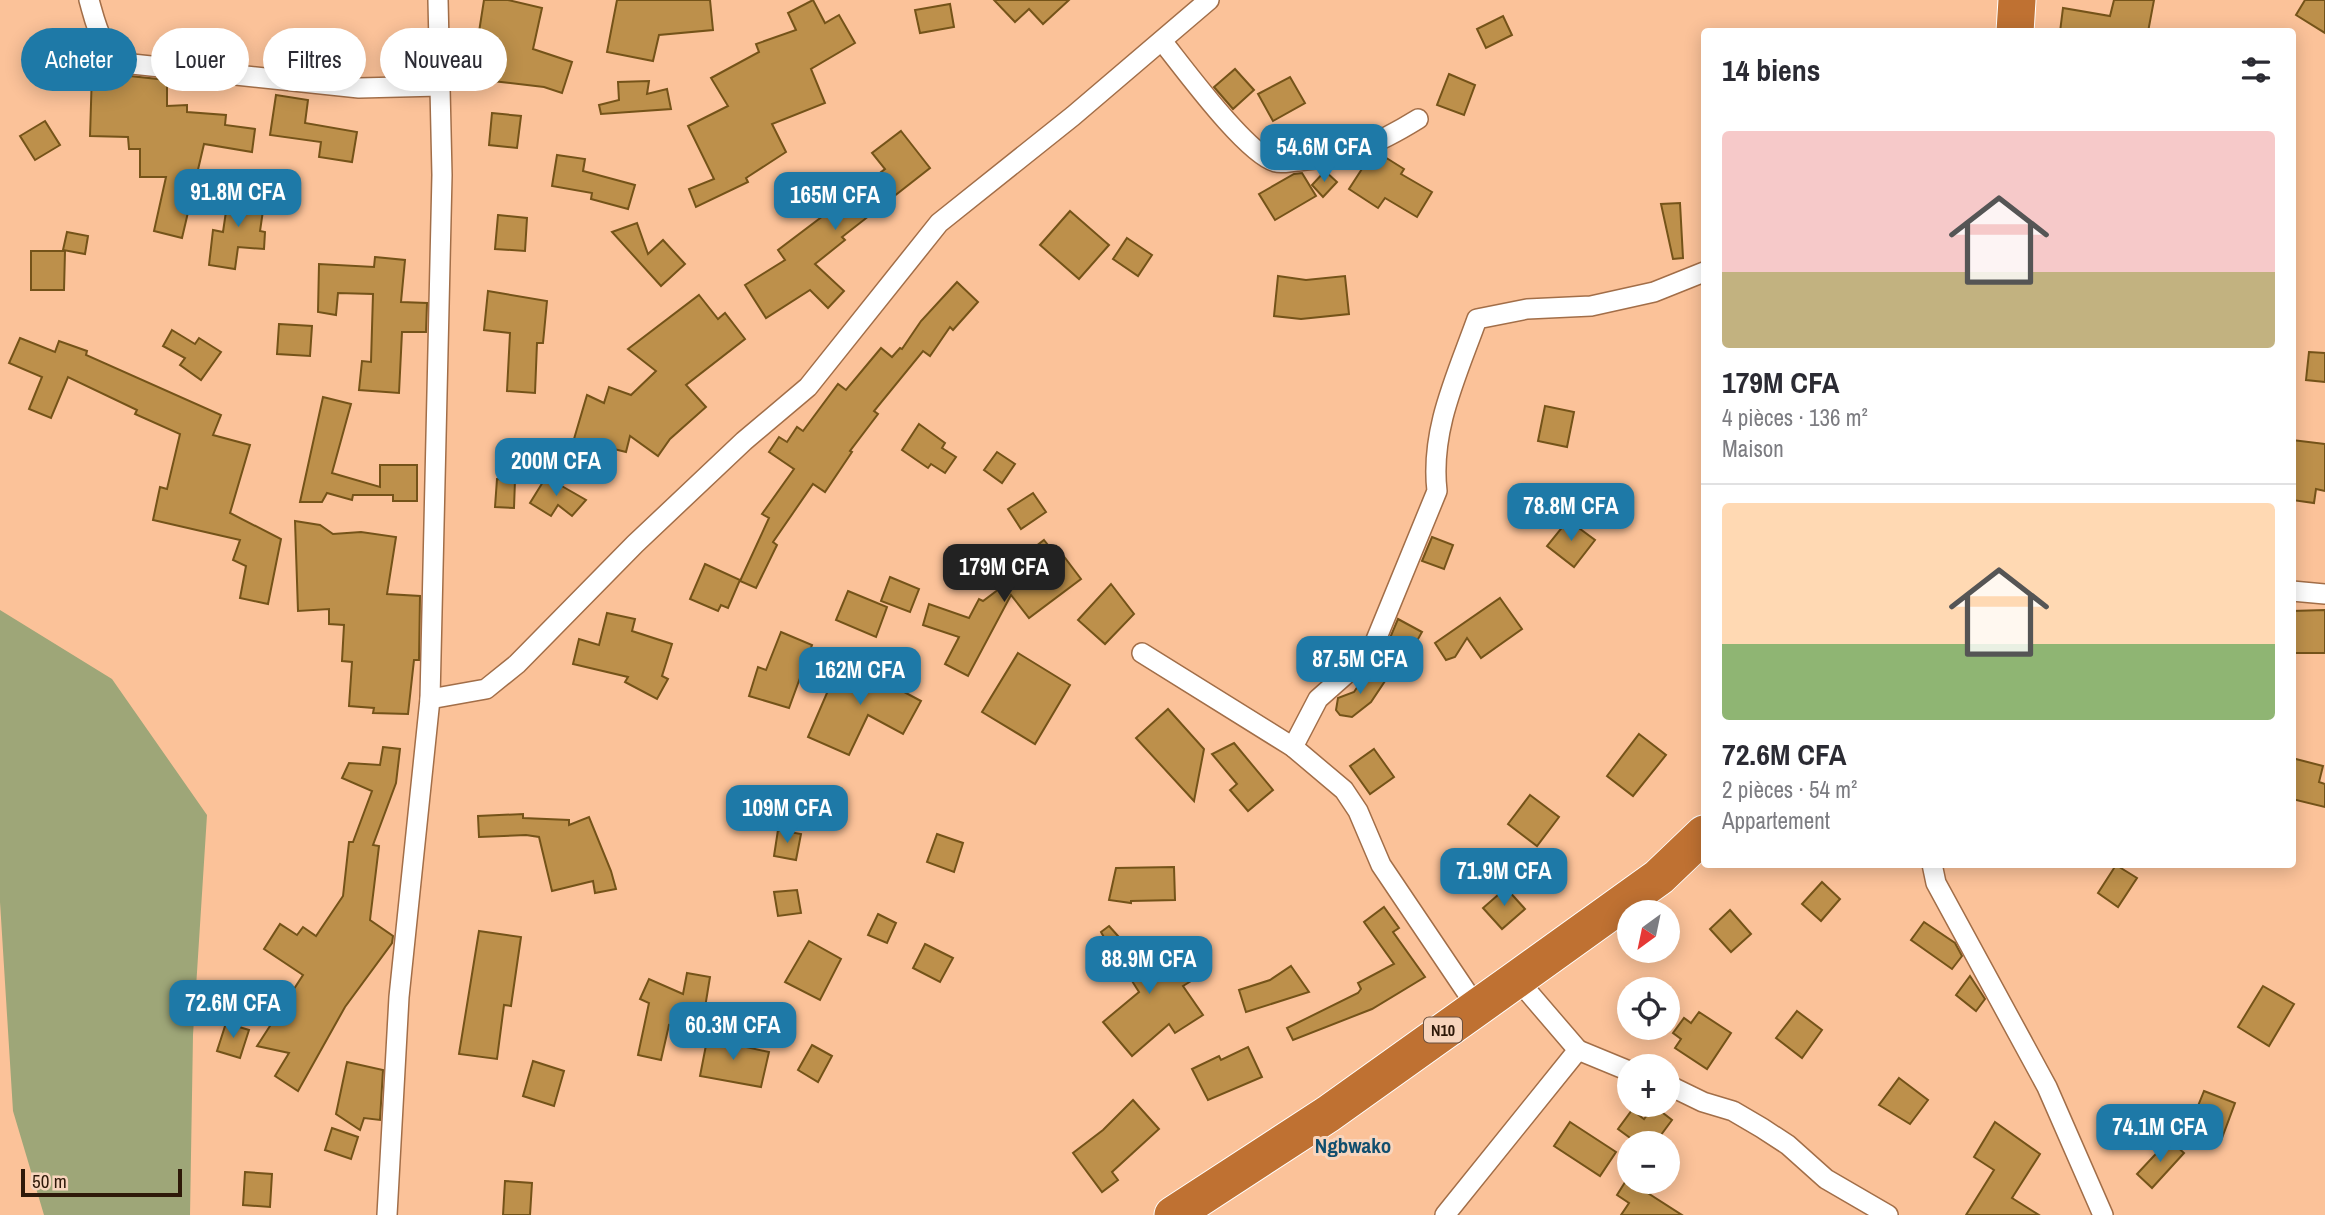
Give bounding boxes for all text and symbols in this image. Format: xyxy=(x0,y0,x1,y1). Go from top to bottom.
chip: Acheter xyxy=(21,28,137,91)
chip: Louer xyxy=(151,28,249,91)
chip: Filtres xyxy=(263,28,366,91)
chip: Nouveau xyxy=(380,28,507,91)
text: 14 biens xyxy=(1722,50,1820,90)
icon: filters xyxy=(2237,51,2275,89)
pin: 54.6M CFA xyxy=(1244,124,1404,184)
text: 54.6M CFA xyxy=(1276,131,1372,162)
pin: 91.8M CFA xyxy=(158,170,318,229)
pin: 165M CFA xyxy=(763,173,907,232)
text: 91.8M CFA xyxy=(190,176,286,207)
icon: home xyxy=(1936,177,2062,303)
text: 165M CFA xyxy=(790,179,880,210)
text: 179M CFA xyxy=(1722,362,1840,402)
text: 4 pièces · 136 m² xyxy=(1722,402,1868,433)
text: Maison xyxy=(1722,433,1784,464)
pin: 200M CFA xyxy=(484,438,628,498)
text: 200M CFA xyxy=(511,445,601,476)
pin: 78.8M CFA xyxy=(1491,484,1651,543)
text: 78.8M CFA xyxy=(1523,490,1619,521)
pin: 179M CFA xyxy=(932,544,1076,604)
icon: home xyxy=(1936,549,2062,675)
text: 179M CFA xyxy=(959,551,1049,582)
pin: 87.5M CFA xyxy=(1280,636,1440,696)
text: 87.5M CFA xyxy=(1312,643,1408,674)
pin: 162M CFA xyxy=(788,648,932,707)
text: 162M CFA xyxy=(815,654,905,685)
text: 72.6M CFA xyxy=(1722,734,1846,774)
text: 2 pièces · 54 m² xyxy=(1722,774,1857,805)
pin: 109M CFA xyxy=(715,786,859,845)
text: 109M CFA xyxy=(742,792,832,823)
text: Appartement xyxy=(1722,805,1830,836)
pin: 71.9M CFA xyxy=(1424,848,1584,908)
text: 71.9M CFA xyxy=(1456,855,1552,886)
north arrow xyxy=(1617,900,1680,962)
map controls xyxy=(1617,900,1680,1194)
pin: 88.9M CFA xyxy=(1069,936,1229,996)
text: 88.9M CFA xyxy=(1101,943,1197,974)
button: locate xyxy=(1617,977,1680,1040)
pin: 72.6M CFA xyxy=(153,981,313,1040)
text: 72.6M CFA xyxy=(185,987,281,1018)
pin: 60.3M CFA xyxy=(653,1002,813,1062)
text: 60.3M CFA xyxy=(685,1009,781,1040)
road number: N10 xyxy=(1424,1018,1462,1042)
button: + xyxy=(1617,1054,1680,1117)
pin: 74.1M CFA xyxy=(2080,1104,2240,1164)
text: 74.1M CFA xyxy=(2112,1111,2208,1142)
district label: Ngbwako xyxy=(1315,1131,1391,1160)
button: − xyxy=(1617,1131,1680,1194)
scale bar xyxy=(21,1166,182,1198)
text: 50 m xyxy=(32,1168,67,1194)

